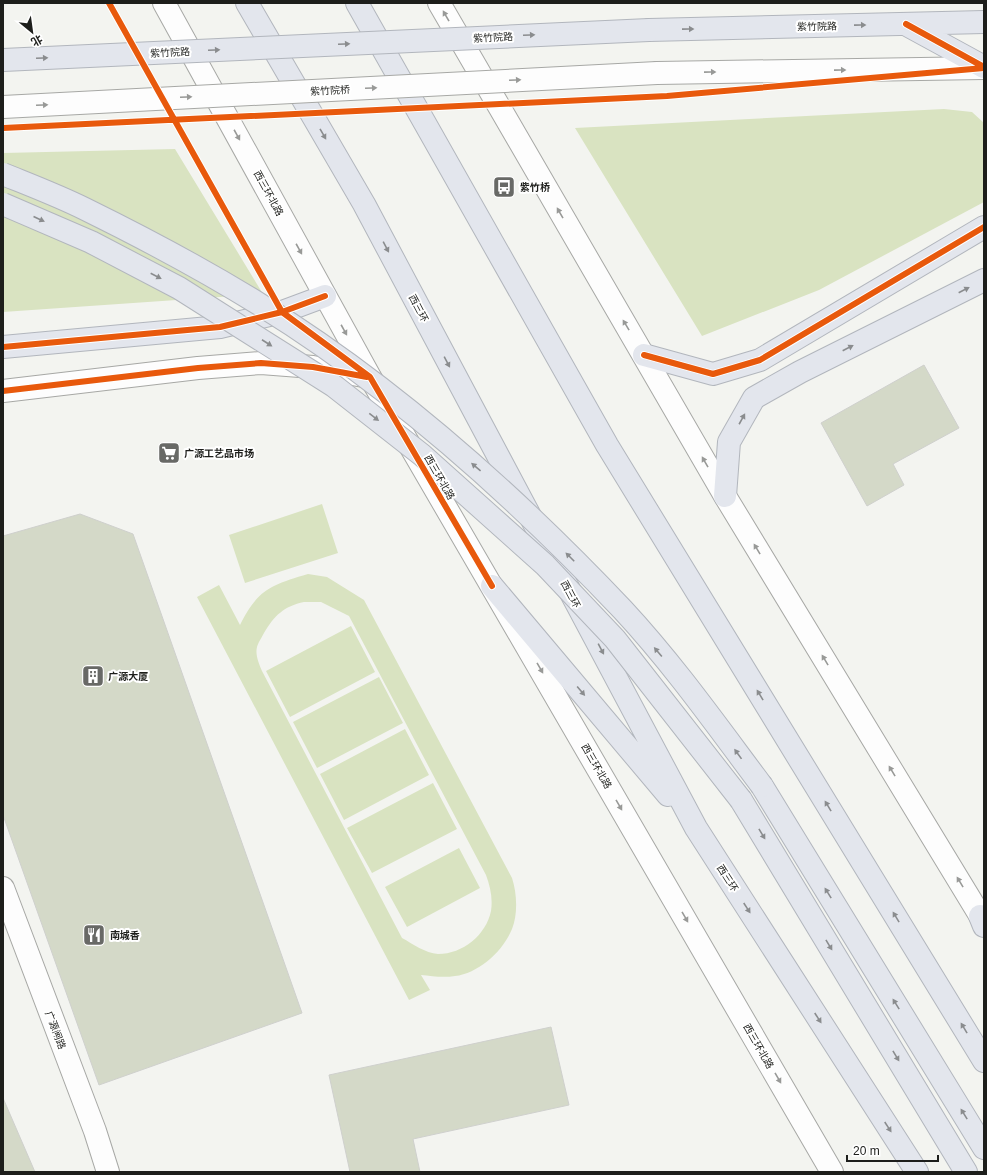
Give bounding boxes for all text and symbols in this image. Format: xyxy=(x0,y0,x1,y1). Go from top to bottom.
one-way arrow xyxy=(443,10,450,22)
north arrow xyxy=(12,12,52,52)
street label: 紫竹院路 xyxy=(797,21,837,32)
one-way arrow xyxy=(854,22,867,28)
one-way arrow xyxy=(682,26,695,32)
street label: 紫竹院路 xyxy=(473,31,513,44)
one-way arrow xyxy=(523,32,535,39)
text: 北 xyxy=(29,33,45,49)
one-way arrow xyxy=(338,41,351,47)
street label: 紫竹院路 xyxy=(150,46,190,59)
one-way arrow xyxy=(208,47,220,54)
one-way arrow xyxy=(36,55,48,62)
one-way arrow xyxy=(834,67,847,73)
one-way arrow xyxy=(704,69,717,75)
one-way arrow xyxy=(509,77,522,83)
street label: 紫竹院桥 xyxy=(310,84,350,97)
one-way arrow xyxy=(365,84,377,91)
one-way arrow xyxy=(180,94,192,101)
one-way arrow xyxy=(36,102,49,108)
one-way arrow xyxy=(319,128,326,140)
one-way arrow xyxy=(233,129,240,141)
street label: 西三环北路 xyxy=(252,169,285,218)
bus stop icon: 紫竹桥 xyxy=(491,174,517,200)
place label: 紫竹桥 xyxy=(520,182,550,193)
one-way arrow xyxy=(557,207,564,219)
one-way arrow xyxy=(33,217,45,223)
one-way arrow xyxy=(383,241,390,253)
one-way arrow xyxy=(296,243,303,255)
one-way arrow xyxy=(150,273,162,279)
one-way arrow xyxy=(958,287,970,293)
street label: 西三环 xyxy=(407,292,430,324)
one-way arrow xyxy=(623,319,630,331)
one-way arrow xyxy=(340,324,347,336)
one-way arrow xyxy=(262,339,272,347)
one-way arrow xyxy=(842,345,854,351)
one-way arrow xyxy=(444,356,451,368)
one-way arrow xyxy=(368,413,379,422)
one-way arrow xyxy=(739,413,746,424)
supermarket icon: 广源工艺品市场 xyxy=(156,440,182,466)
place label: 广源工艺品市场 xyxy=(184,448,254,459)
street label: 西三环北路 xyxy=(422,453,457,502)
one-way arrow xyxy=(702,456,709,468)
one-way arrow xyxy=(470,463,481,472)
one-way arrow xyxy=(753,544,761,554)
one-way arrow xyxy=(565,552,575,562)
street label: 西三环 xyxy=(559,578,582,610)
one-way arrow xyxy=(597,644,604,655)
one-way arrow xyxy=(654,647,663,657)
one-way arrow xyxy=(821,654,828,666)
one-way arrow xyxy=(537,662,544,674)
building icon: 广源大厦 xyxy=(80,663,106,689)
place label: 广源大厦 xyxy=(108,671,148,682)
one-way arrow xyxy=(576,686,585,696)
one-way arrow xyxy=(756,690,764,700)
street label: 西三环北路 xyxy=(579,742,614,791)
one-way arrow xyxy=(734,749,743,760)
one-way arrow xyxy=(889,765,896,777)
one-way arrow xyxy=(616,799,623,811)
one-way arrow xyxy=(824,801,832,811)
one-way arrow xyxy=(758,828,765,840)
street label: 西三环 xyxy=(715,863,740,894)
one-way arrow xyxy=(956,877,964,887)
one-way arrow xyxy=(824,887,831,899)
one-way arrow xyxy=(743,903,751,913)
one-way arrow xyxy=(681,911,688,923)
one-way arrow xyxy=(892,911,899,923)
restaurant icon: 南城香 xyxy=(81,922,107,948)
place label: 南城香 xyxy=(110,929,140,941)
one-way arrow xyxy=(825,939,832,951)
one-way arrow xyxy=(892,998,899,1010)
street label: 广源闸路 xyxy=(43,1010,68,1051)
one-way arrow xyxy=(814,1012,821,1023)
street label: 西三环北路 xyxy=(741,1022,776,1071)
one-way arrow xyxy=(960,1022,967,1034)
one-way arrow xyxy=(893,1050,900,1062)
one-way arrow xyxy=(774,1072,781,1084)
one-way arrow xyxy=(960,1109,967,1120)
one-way arrow xyxy=(884,1122,892,1132)
scale bar xyxy=(847,1137,938,1163)
text: 20 m xyxy=(853,1144,880,1158)

